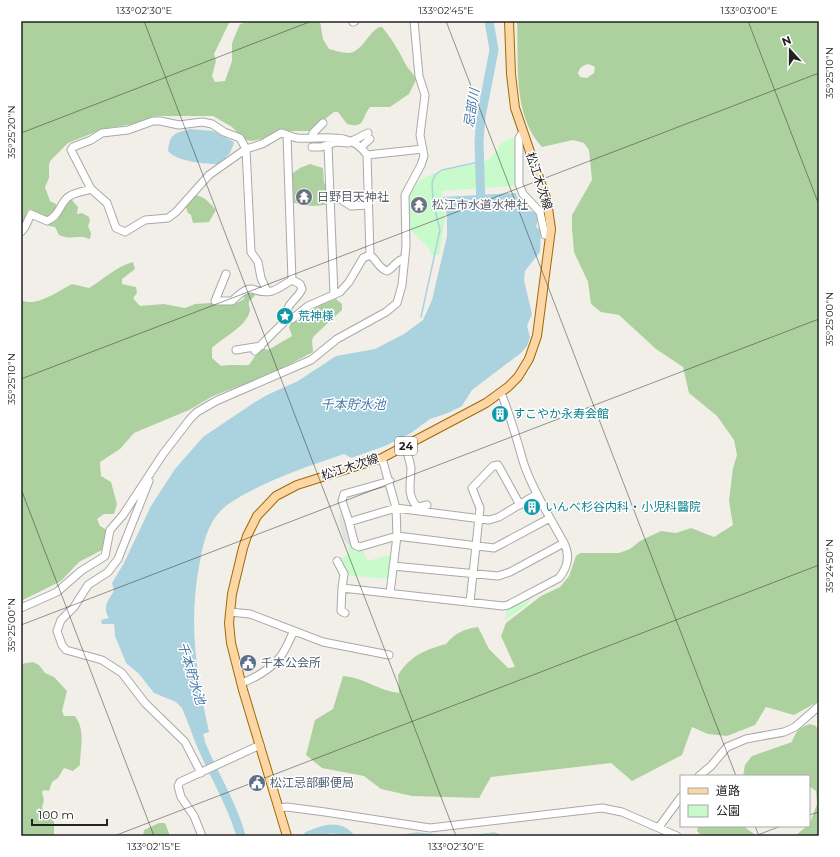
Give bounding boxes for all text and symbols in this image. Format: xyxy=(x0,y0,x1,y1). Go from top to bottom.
text: 133°02'30"E xyxy=(116,4,172,17)
text: 133°02'45"E xyxy=(418,4,474,17)
text: 133°03'00"E xyxy=(721,4,778,17)
north arrow xyxy=(770,30,810,70)
text: N xyxy=(780,33,793,49)
text: 35°25'10"N xyxy=(823,47,836,99)
water label: 忌部川 xyxy=(460,86,482,129)
text: 35°25'20"N xyxy=(5,105,18,159)
street label: 松江木次線 xyxy=(523,150,556,212)
temple icon: 日野目天神社 xyxy=(294,187,314,207)
place label: 日野目天神社 xyxy=(317,189,389,204)
temple icon: 松江市水道水神社 xyxy=(409,195,429,215)
place label: 松江市水道水神社 xyxy=(432,197,528,212)
text: 35°25'00"N xyxy=(823,292,836,346)
place icon: 荒神様 xyxy=(275,306,295,326)
place label: 荒神様 xyxy=(298,308,334,323)
text: 35°25'10"N xyxy=(5,353,18,405)
water label: 千本貯水池 xyxy=(320,396,387,412)
building icon: すこやか永寿会館 xyxy=(490,404,510,424)
place label: すこやか永寿会館 xyxy=(513,406,609,421)
road number: 24 xyxy=(395,437,417,455)
street label: 松江木次線 xyxy=(319,450,381,483)
building icon: いんべ杉谷内科・小児科醫院 xyxy=(522,497,542,517)
place label: いんべ杉谷内科・小児科醫院 xyxy=(545,499,701,514)
text: 35°24'50"N xyxy=(823,539,836,593)
text: 35°25'00"N xyxy=(5,598,18,652)
water label: 千本貯水池 xyxy=(175,640,210,708)
public building icon: 千本公会所 xyxy=(238,653,258,673)
place label: 千本公会所 xyxy=(261,655,321,670)
public building icon: 松江忌部郵便局 xyxy=(247,773,267,793)
place label: 松江忌部郵便局 xyxy=(270,775,354,790)
legend xyxy=(680,775,810,827)
text: 道路 xyxy=(716,783,740,798)
scale bar xyxy=(32,801,107,827)
text: 公園 xyxy=(716,803,740,818)
text: 100 m xyxy=(38,807,74,822)
text: 133°02'15"E xyxy=(127,840,181,853)
text: 133°02'30"E xyxy=(428,840,484,853)

